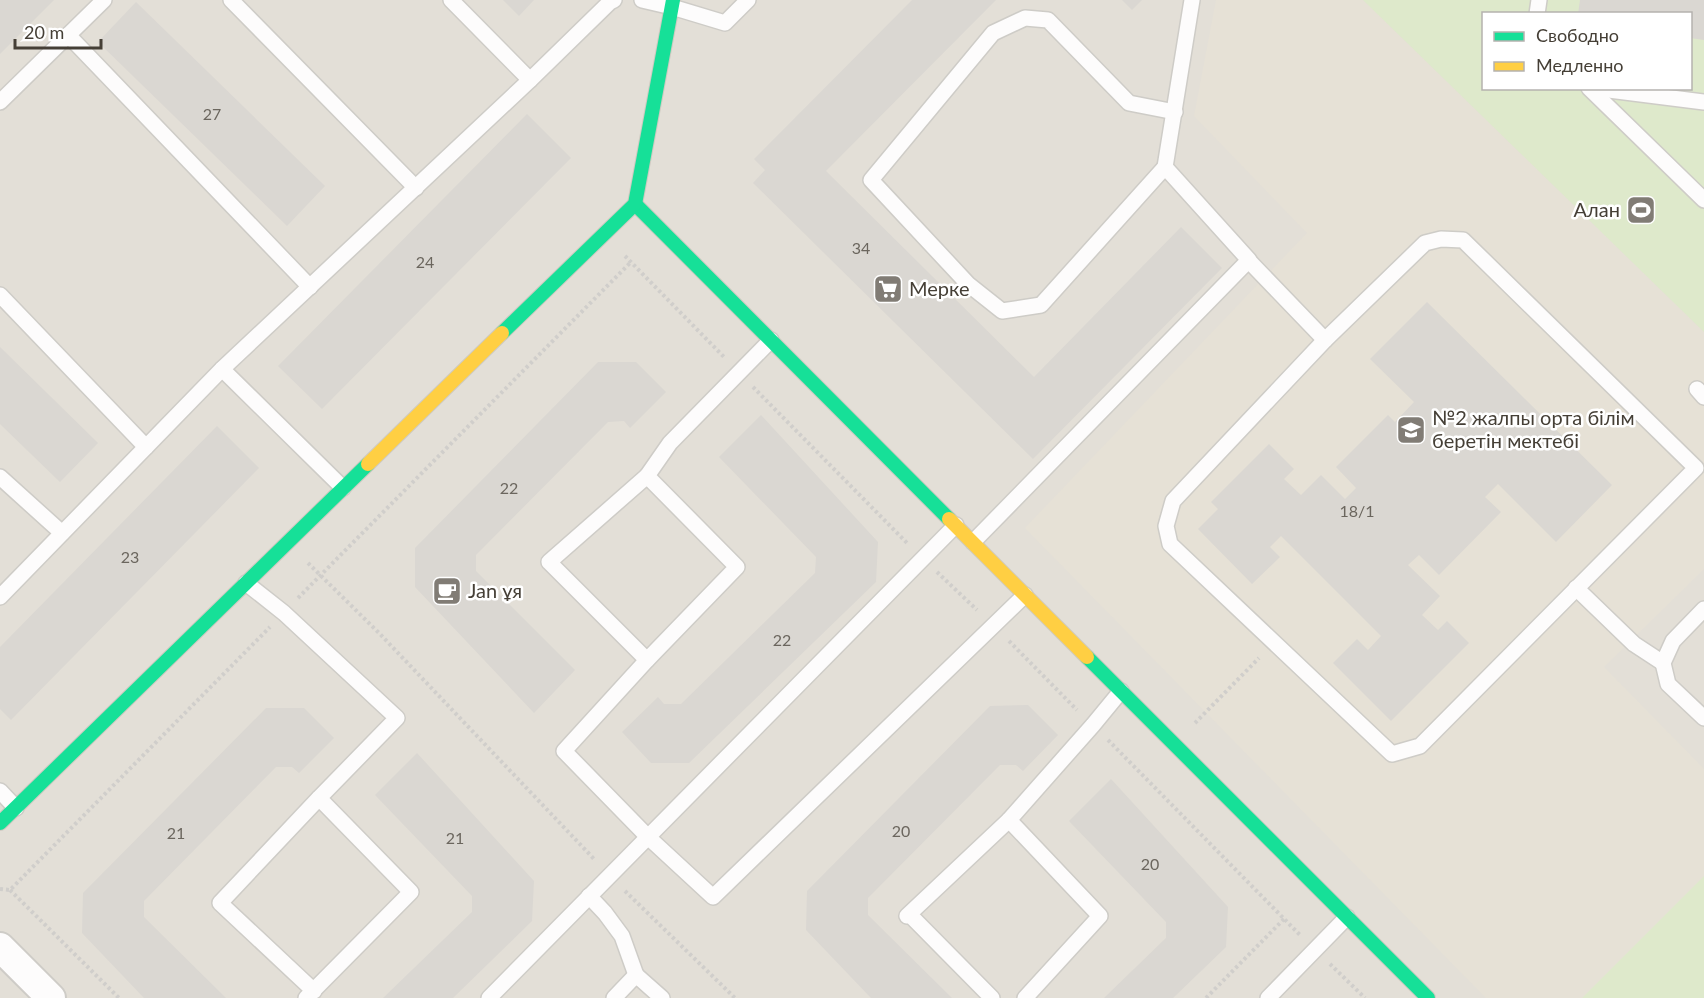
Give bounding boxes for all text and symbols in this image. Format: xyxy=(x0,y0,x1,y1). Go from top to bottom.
scale bar xyxy=(15,12,100,50)
legend xyxy=(1482,12,1692,90)
text: 20 m xyxy=(24,21,64,43)
text: Свободно xyxy=(1536,24,1619,46)
text: Медленно xyxy=(1536,54,1624,76)
house number: 27 xyxy=(203,104,221,123)
sports icon: Алан xyxy=(1625,194,1657,226)
place label: Алан xyxy=(1573,197,1620,221)
house number: 34 xyxy=(852,238,870,257)
house number: 24 xyxy=(416,252,434,271)
supermarket icon: Мерке xyxy=(872,273,904,305)
place label: Мерке xyxy=(909,276,970,300)
place label: №2 жалпы орта білім беретін мектебі xyxy=(1432,405,1635,452)
school or university icon: №2 жалпы орта білім беретін мектебі xyxy=(1395,414,1427,446)
house number: 22 xyxy=(500,478,518,497)
house number: 18/1 xyxy=(1339,501,1375,520)
house number: 23 xyxy=(121,547,139,566)
cafe icon: Jan ұя xyxy=(431,575,463,607)
place label: Jan ұя xyxy=(468,578,522,602)
house number: 22 xyxy=(773,630,791,649)
house number: 20 xyxy=(892,821,910,840)
house number: 21 xyxy=(167,823,185,842)
house number: 21 xyxy=(446,828,464,847)
house number: 20 xyxy=(1141,854,1159,873)

